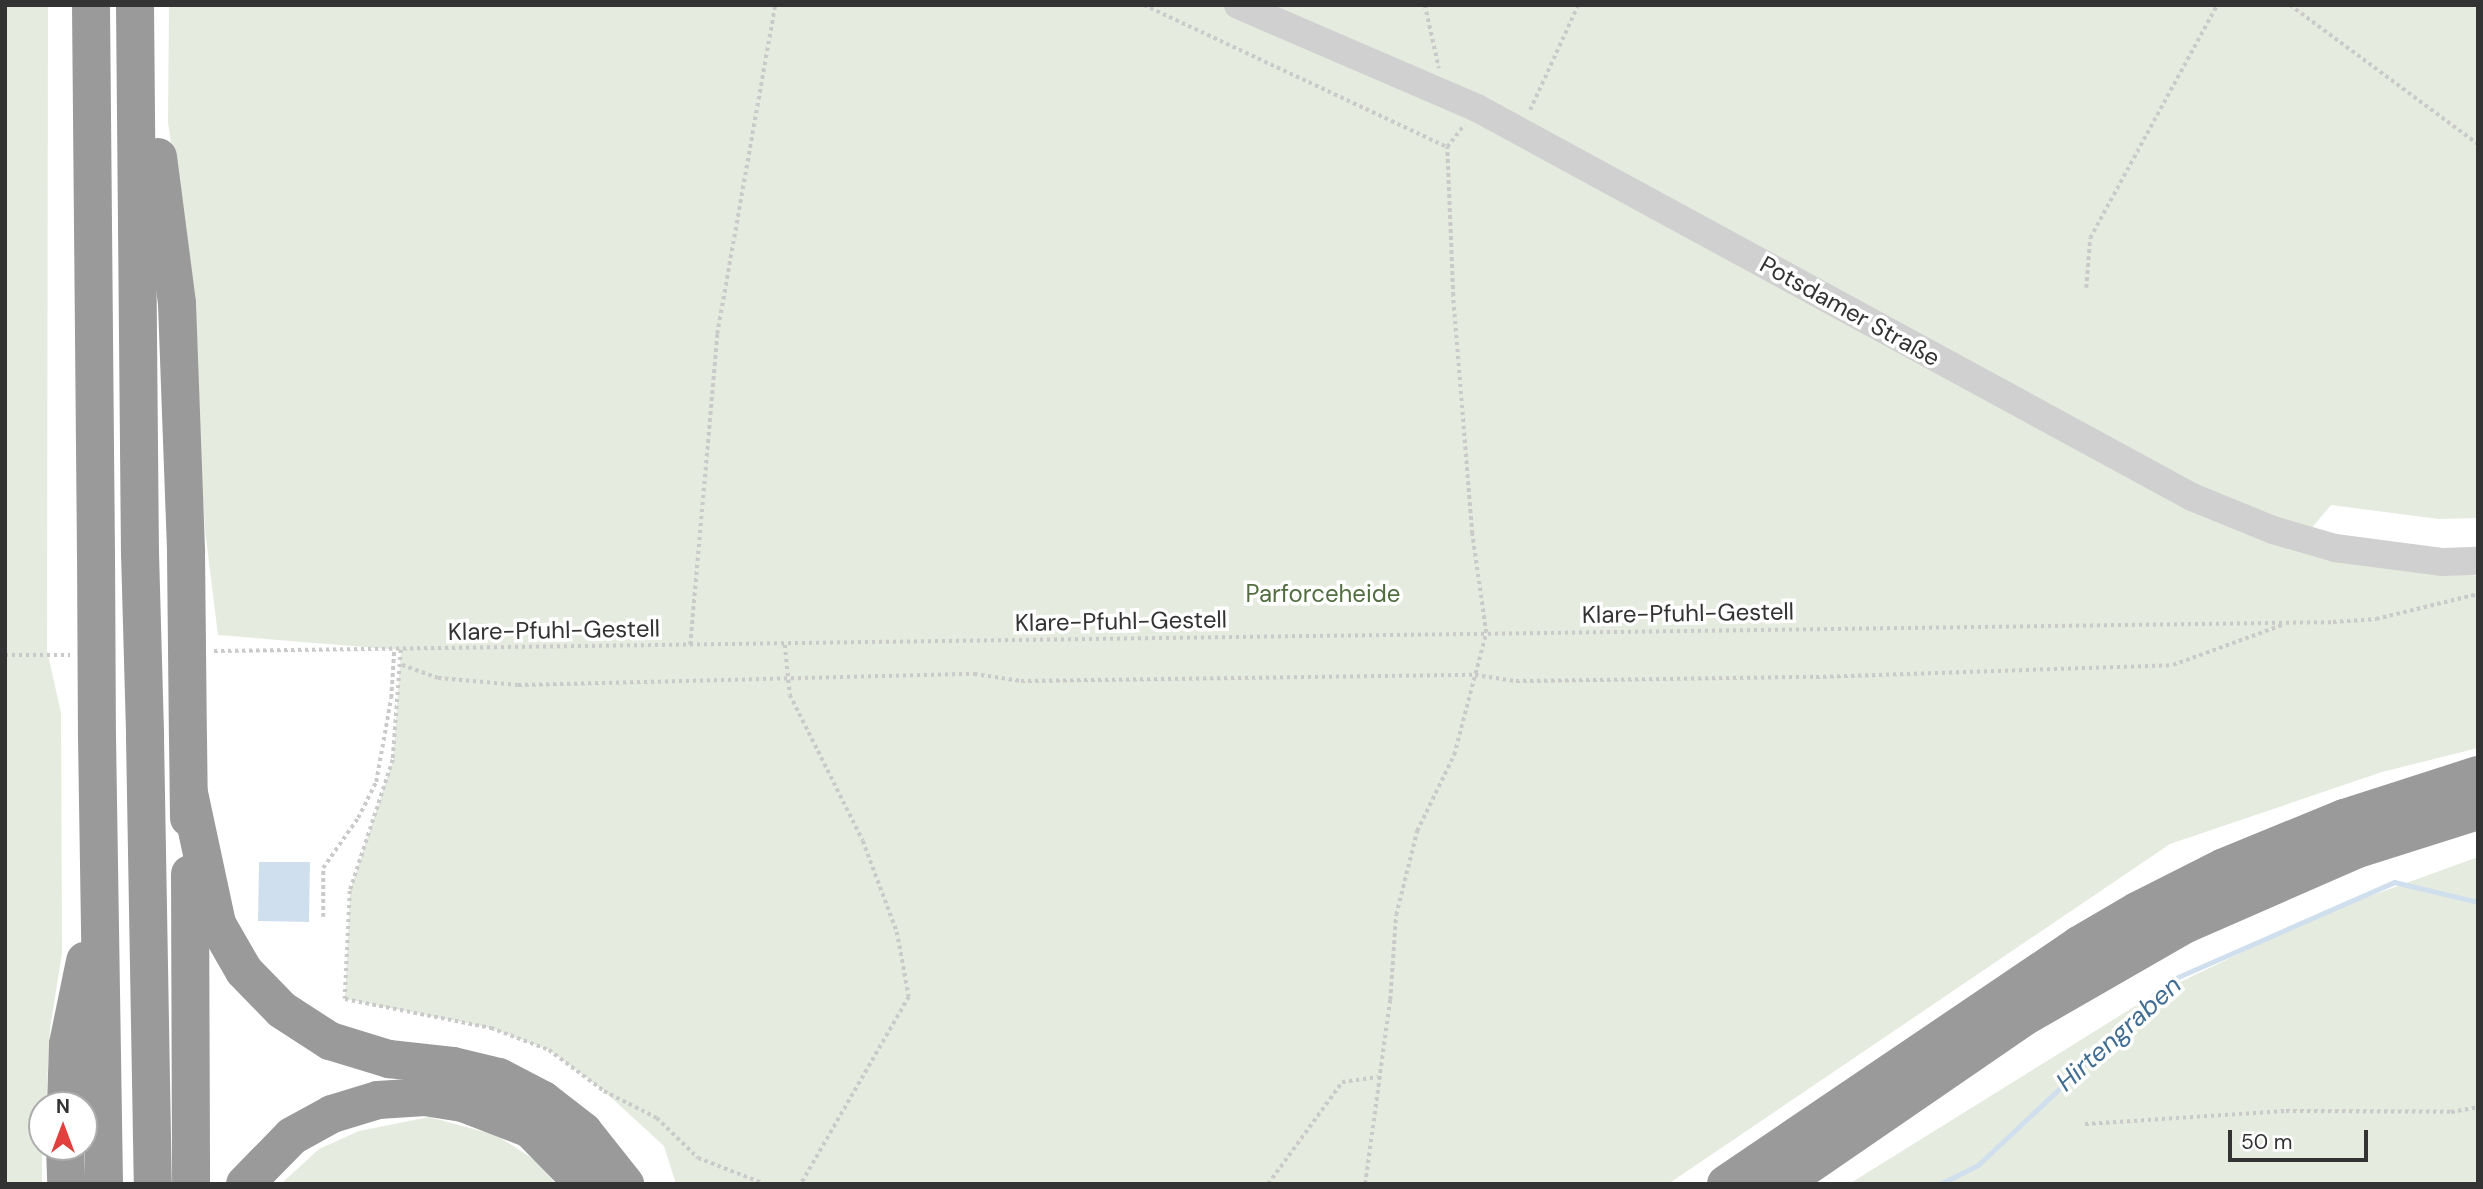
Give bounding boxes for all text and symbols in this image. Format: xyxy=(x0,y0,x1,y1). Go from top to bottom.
street label: Potsdamer Straße xyxy=(1755,250,1945,372)
park label: Parforceheide xyxy=(1246,580,1400,608)
street label: Klare-Pfuhl-Gestell xyxy=(1582,597,1794,629)
street label: Klare-Pfuhl-Gestell xyxy=(1015,605,1227,637)
street label: Klare-Pfuhl-Gestell xyxy=(448,614,660,646)
water label: Hirtengraben xyxy=(2050,970,2188,1098)
north arrow xyxy=(28,1091,98,1161)
text: N xyxy=(56,1094,70,1119)
scale bar xyxy=(2231,1116,2371,1160)
text: 50 m xyxy=(2241,1128,2292,1156)

